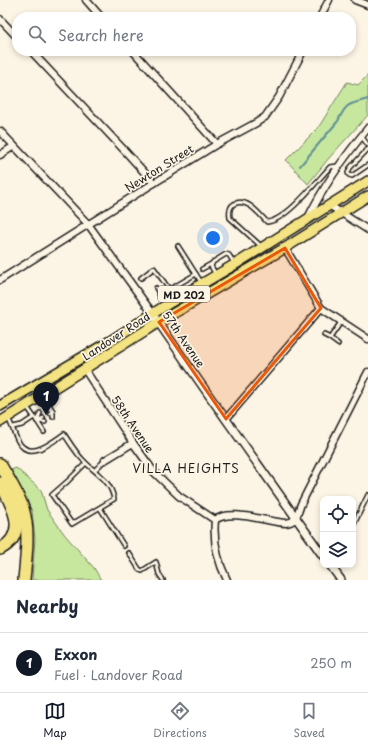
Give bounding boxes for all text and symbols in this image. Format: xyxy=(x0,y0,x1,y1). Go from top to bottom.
search box xyxy=(12,12,356,56)
icon: search xyxy=(26,23,48,45)
text: Search here xyxy=(58,23,144,46)
street label: Newton Street xyxy=(121,140,197,196)
your location xyxy=(203,228,223,248)
road number: MD 202 xyxy=(158,286,210,302)
street label: 57th Avenue xyxy=(159,307,209,371)
street label: Landover Road xyxy=(79,308,153,364)
pin: 1 xyxy=(33,382,59,415)
street label: 58th Avenue xyxy=(108,392,158,456)
district label: VILLA HEIGHTS xyxy=(132,459,240,477)
map controls xyxy=(320,496,356,568)
button: locate xyxy=(320,496,356,532)
button: layers xyxy=(320,532,356,568)
text: Nearby xyxy=(16,593,78,619)
text: Exxon xyxy=(54,642,98,665)
text: 1 xyxy=(26,653,32,672)
text: 250 m xyxy=(310,653,352,672)
text: Fuel · Landover Road xyxy=(54,665,183,684)
tab: Map xyxy=(43,700,67,741)
tab: Directions xyxy=(153,700,207,741)
tab: Saved xyxy=(293,700,325,741)

